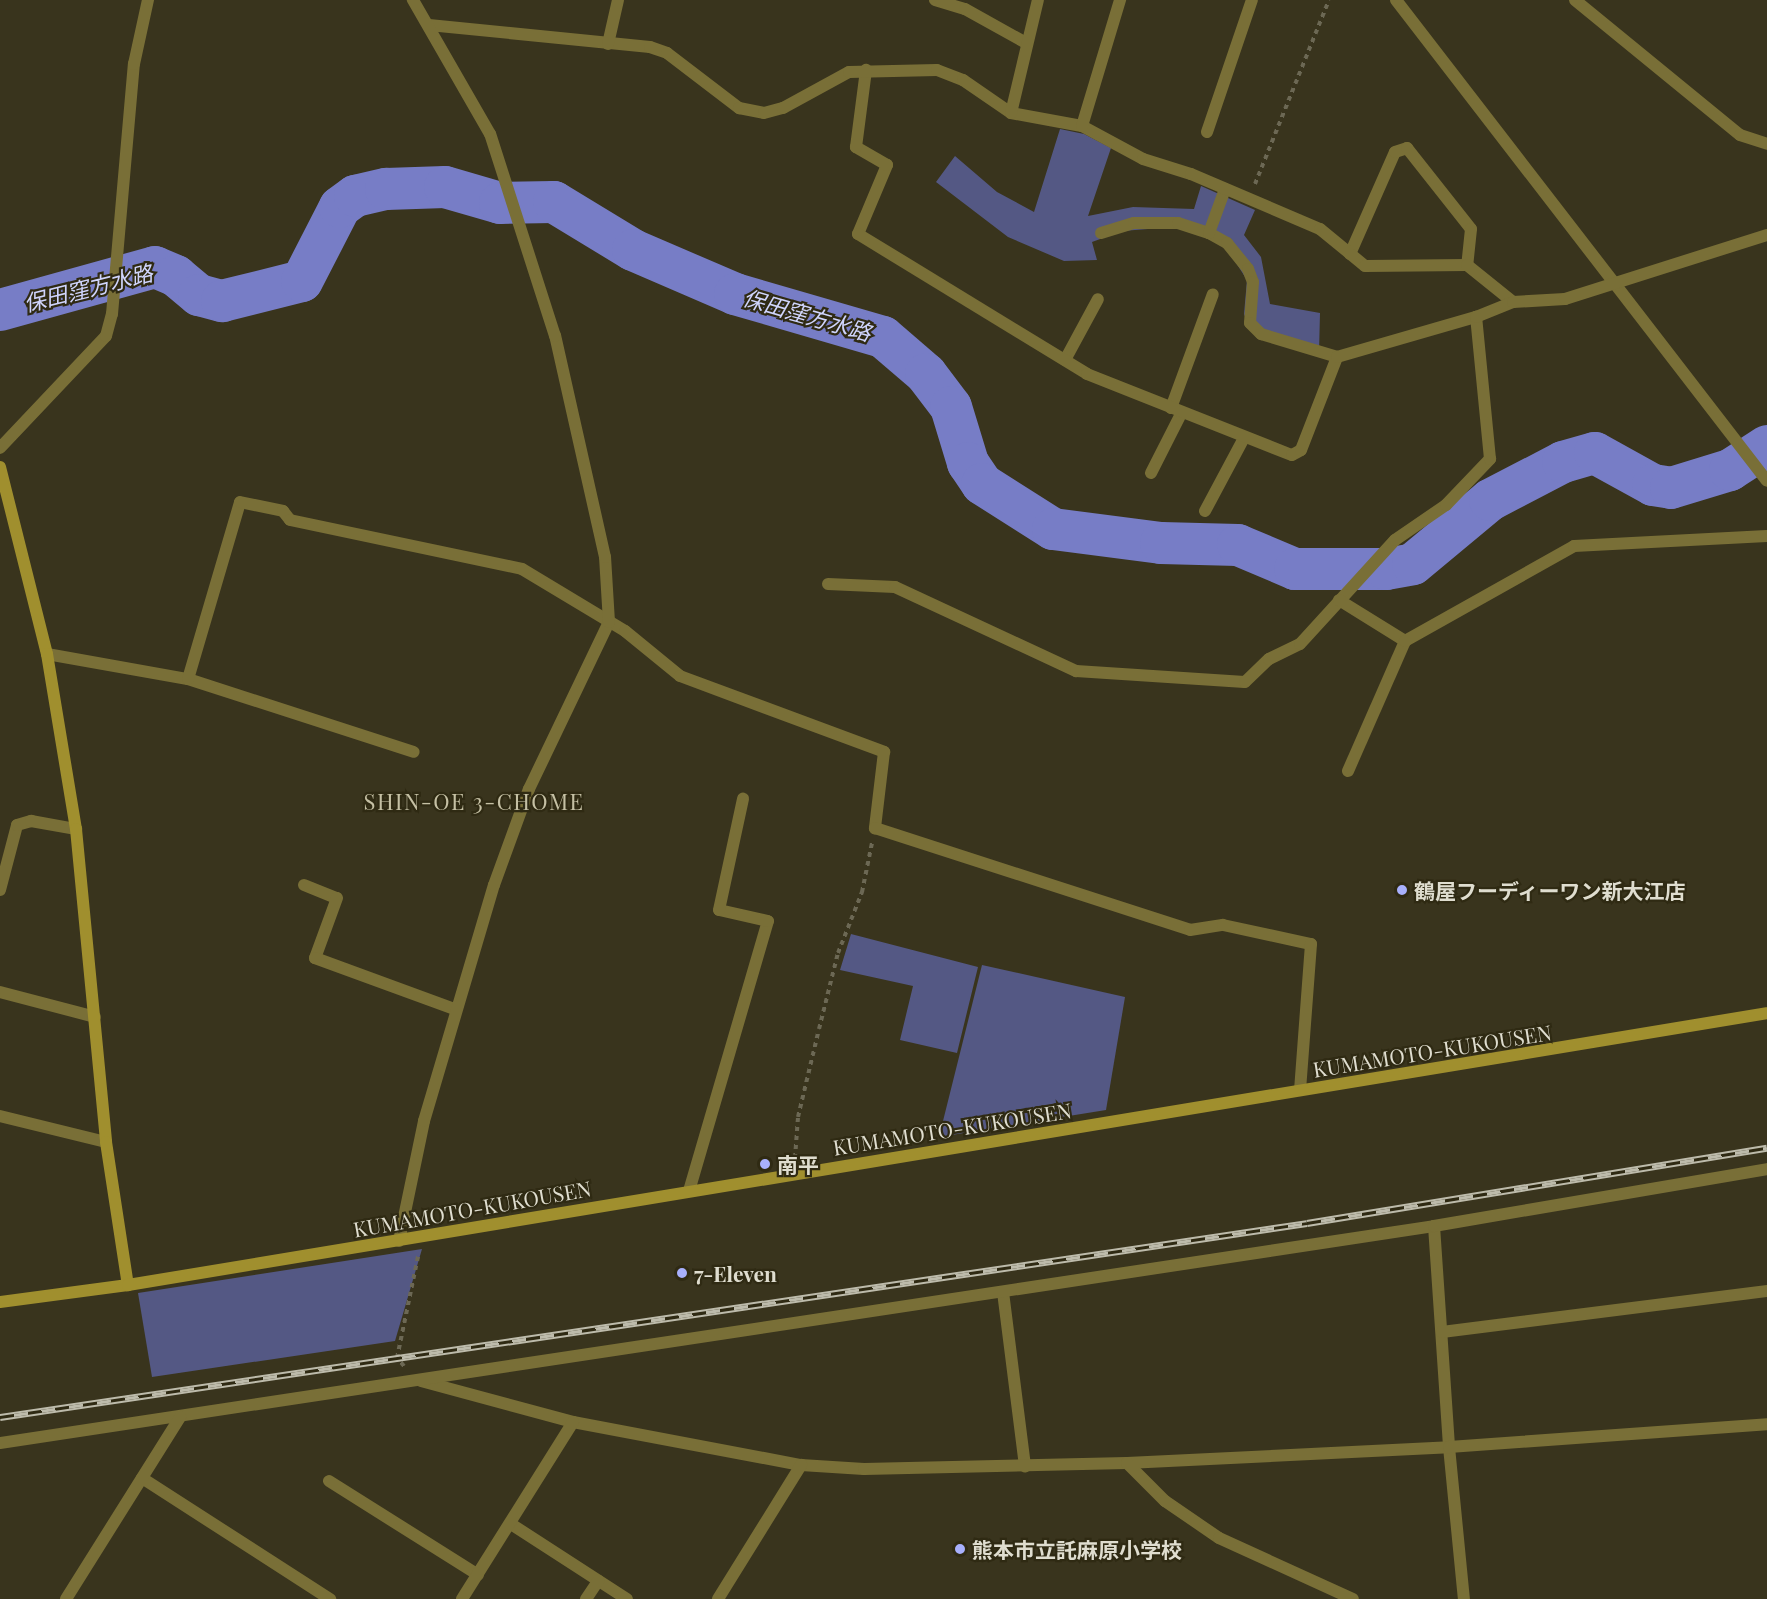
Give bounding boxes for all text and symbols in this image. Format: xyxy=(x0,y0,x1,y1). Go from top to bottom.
water label: 保田窪方水路 xyxy=(21,259,155,317)
water label: 保田窪方水路 xyxy=(740,284,874,346)
district label: SHIN-OE 3-CHOME xyxy=(364,789,584,815)
place label: 鶴屋フーディーワン新大江店 xyxy=(1414,877,1687,903)
marker: 鶴屋フーディーワン新大江店 xyxy=(1395,883,1409,897)
street label: KUMAMOTO-KUKOUSEN xyxy=(1311,1019,1553,1081)
street label: KUMAMOTO-KUKOUSEN xyxy=(831,1097,1073,1159)
place label: 南平 xyxy=(777,1151,819,1177)
marker: 南平 xyxy=(758,1157,772,1171)
street label: KUMAMOTO-KUKOUSEN xyxy=(351,1175,593,1241)
place label: 7-Eleven xyxy=(694,1260,777,1286)
marker: 7-Eleven xyxy=(675,1266,689,1280)
place label: 熊本市立託麻原小学校 xyxy=(972,1536,1182,1562)
marker: 熊本市立託麻原小学校 xyxy=(953,1542,967,1556)

